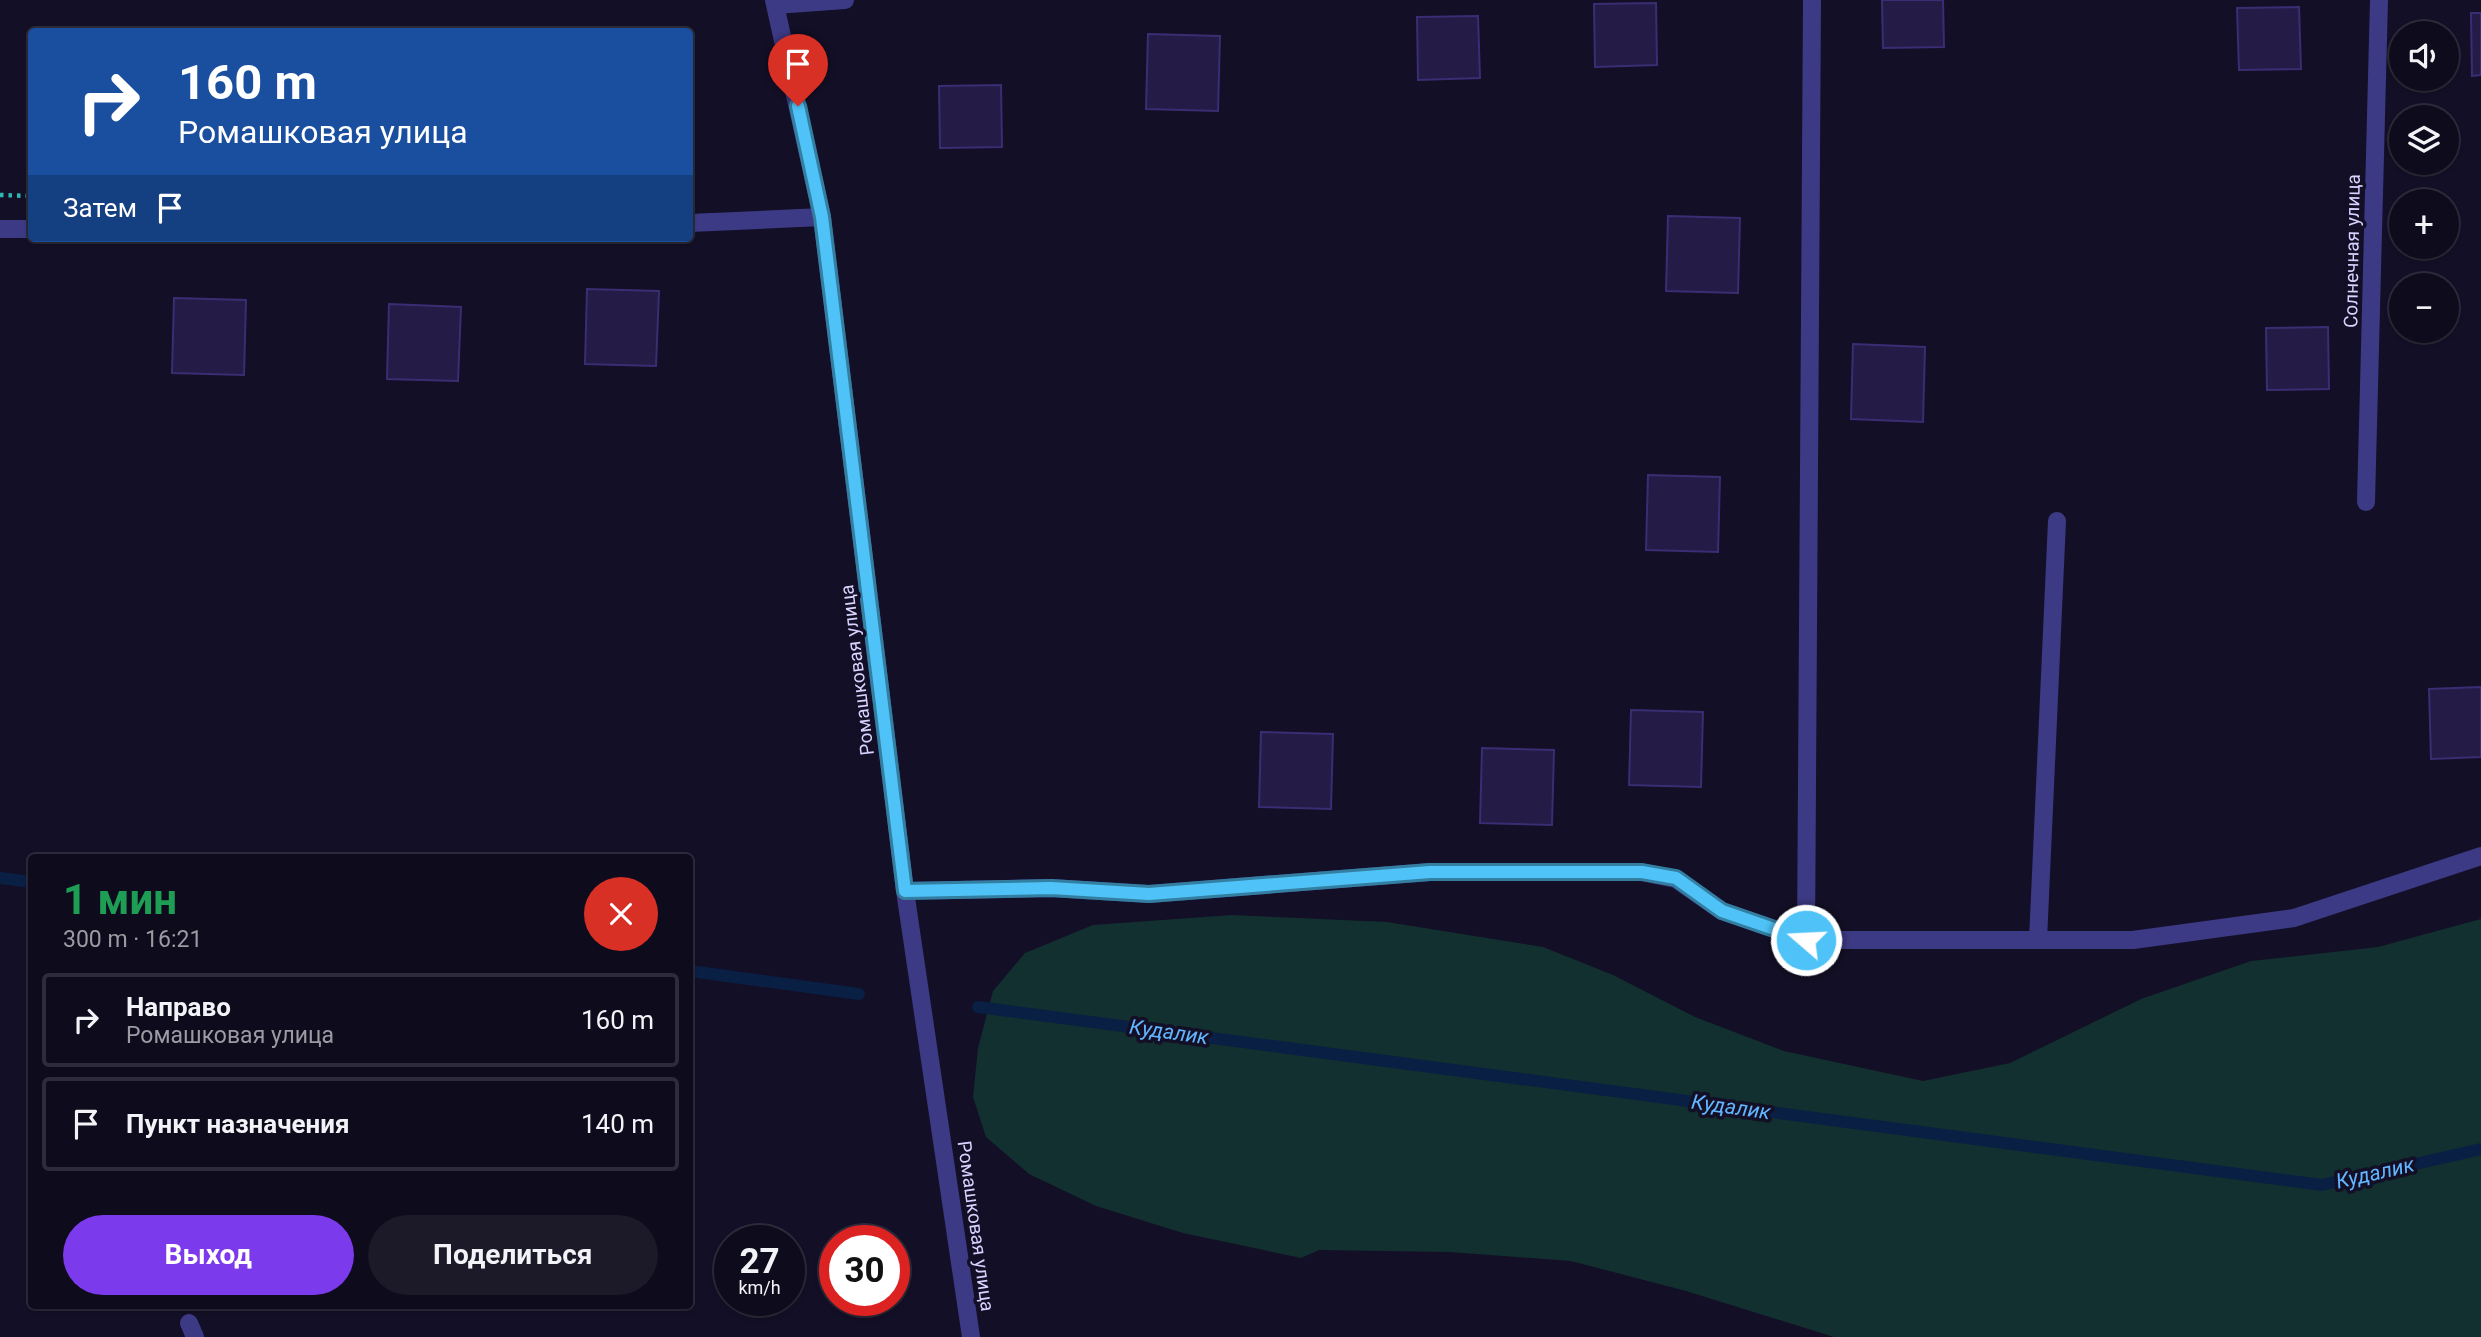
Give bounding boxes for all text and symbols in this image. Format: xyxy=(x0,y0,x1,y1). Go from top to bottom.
map controls xyxy=(2389,21,2459,343)
button: sound xyxy=(2389,21,2459,91)
pin xyxy=(768,34,828,106)
icon: arrive xyxy=(779,45,817,83)
text: 160 m xyxy=(178,54,317,111)
icon: right xyxy=(63,56,154,147)
button: layers xyxy=(2389,105,2459,175)
text: Ромашковая улица xyxy=(178,113,468,151)
street label: Солнечная улица xyxy=(2339,174,2365,328)
icon: arrive xyxy=(151,189,189,227)
button: + xyxy=(2389,189,2459,259)
text: Затем xyxy=(63,193,137,223)
button: − xyxy=(2389,273,2459,343)
street label: Ромашковая улица xyxy=(835,583,879,757)
text: 1 мин xyxy=(63,875,177,924)
button: close xyxy=(584,877,658,951)
position arrow xyxy=(1769,903,1843,977)
text: 300 m · 16:21 xyxy=(63,926,202,953)
text: Направо xyxy=(126,992,231,1022)
icon: right xyxy=(67,1001,105,1039)
text: 160 m xyxy=(581,1005,654,1035)
water label: Кудалик xyxy=(1128,1015,1211,1050)
text: Ромашковая улица xyxy=(126,1022,334,1049)
water label: Кудалик xyxy=(1690,1090,1773,1125)
icon: arrive xyxy=(67,1105,105,1143)
text: Пункт назначения xyxy=(126,1109,350,1139)
text: 140 m xyxy=(581,1109,654,1139)
street label: Ромашковая улица xyxy=(953,1139,999,1313)
water label: Кудалик xyxy=(2333,1152,2417,1194)
button: Выход xyxy=(63,1215,354,1295)
button: Поделиться xyxy=(368,1215,658,1295)
speed limit sign: 30 xyxy=(819,1225,910,1316)
text: 27 xyxy=(739,1241,780,1282)
text: km/h xyxy=(738,1277,781,1298)

